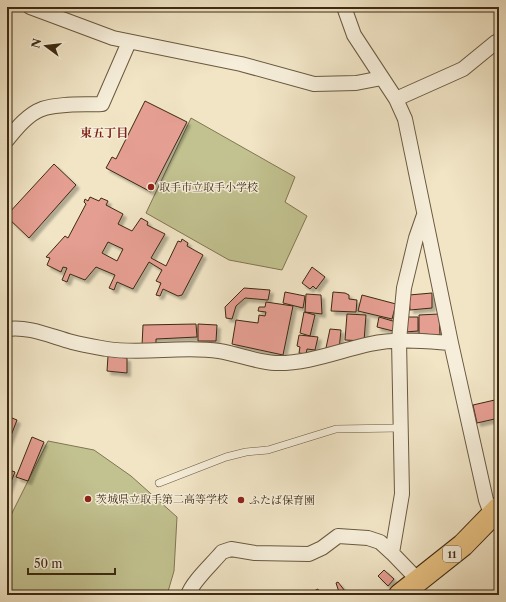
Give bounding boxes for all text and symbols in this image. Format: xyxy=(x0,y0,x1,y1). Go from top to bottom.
north arrow xyxy=(26,26,66,66)
text: N xyxy=(28,37,44,50)
district label: 東五丁目 xyxy=(80,125,128,140)
place label: 取手市立取手小学校 xyxy=(159,180,258,194)
marker: 取手市立取手小学校 xyxy=(146,182,156,192)
place label: 茨城県立取手第二高等学校 xyxy=(96,492,228,506)
place label: ふたば保育園 xyxy=(249,493,315,507)
marker: 茨城県立取手第二高等学校 xyxy=(83,494,93,504)
marker: ふたば保育園 xyxy=(236,495,246,505)
road number: 11 xyxy=(443,546,461,562)
scale bar xyxy=(28,550,115,576)
text: 50 m xyxy=(34,556,63,571)

